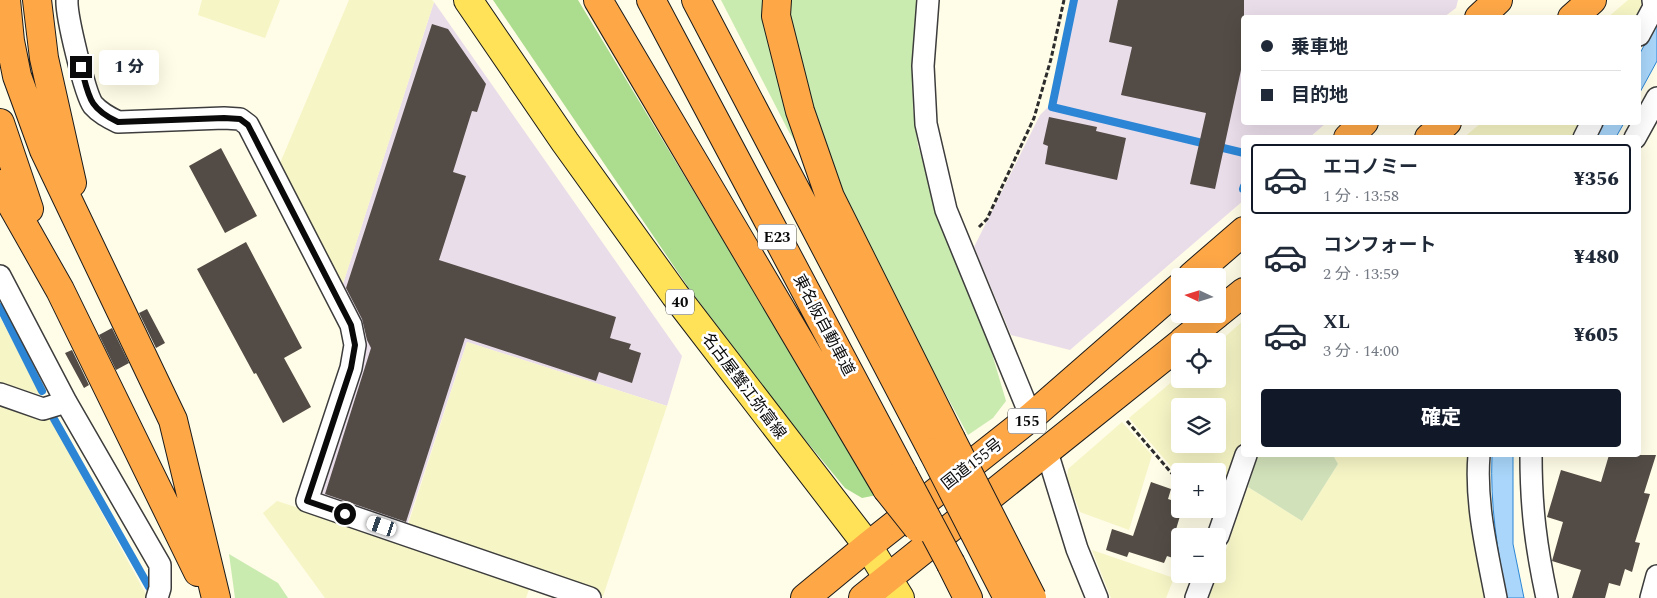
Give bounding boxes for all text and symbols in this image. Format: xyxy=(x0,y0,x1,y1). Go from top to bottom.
text: 乗車地 xyxy=(1291,33,1348,62)
callout: 1 分 xyxy=(98,50,158,84)
text: 1 分 xyxy=(114,55,144,79)
route end xyxy=(70,56,92,78)
text: 目的地 xyxy=(1291,81,1348,110)
text: エコノミー xyxy=(1323,153,1418,182)
icon: car xyxy=(1263,157,1308,202)
text: ¥356 xyxy=(1573,165,1619,194)
text: 1 分 · 13:58 xyxy=(1323,184,1399,208)
road number: E23 xyxy=(758,224,796,250)
text: コンフォート xyxy=(1323,231,1436,260)
icon: car xyxy=(1263,235,1308,280)
text: ¥480 xyxy=(1573,243,1619,272)
text: 2 分 · 13:59 xyxy=(1323,262,1399,286)
north arrow xyxy=(1171,268,1226,322)
map controls xyxy=(1171,268,1226,583)
street label: 東名阪自動車道 xyxy=(787,270,861,380)
road number: 40 xyxy=(666,290,694,314)
text: XL xyxy=(1323,308,1350,337)
icon: car xyxy=(1263,313,1308,358)
text: ¥605 xyxy=(1573,321,1619,350)
street label: 名古屋蟹江弥富線 xyxy=(696,328,792,444)
button: locate xyxy=(1171,333,1226,388)
text: 3 分 · 14:00 xyxy=(1323,339,1399,363)
button: 確定 xyxy=(1261,389,1621,447)
button: layers xyxy=(1171,398,1226,453)
road number: 155 xyxy=(1008,408,1046,434)
street label: 国道155号 xyxy=(936,432,1008,496)
button: + xyxy=(1171,463,1226,518)
route start xyxy=(334,503,356,525)
car xyxy=(365,514,398,538)
button: − xyxy=(1171,528,1226,583)

